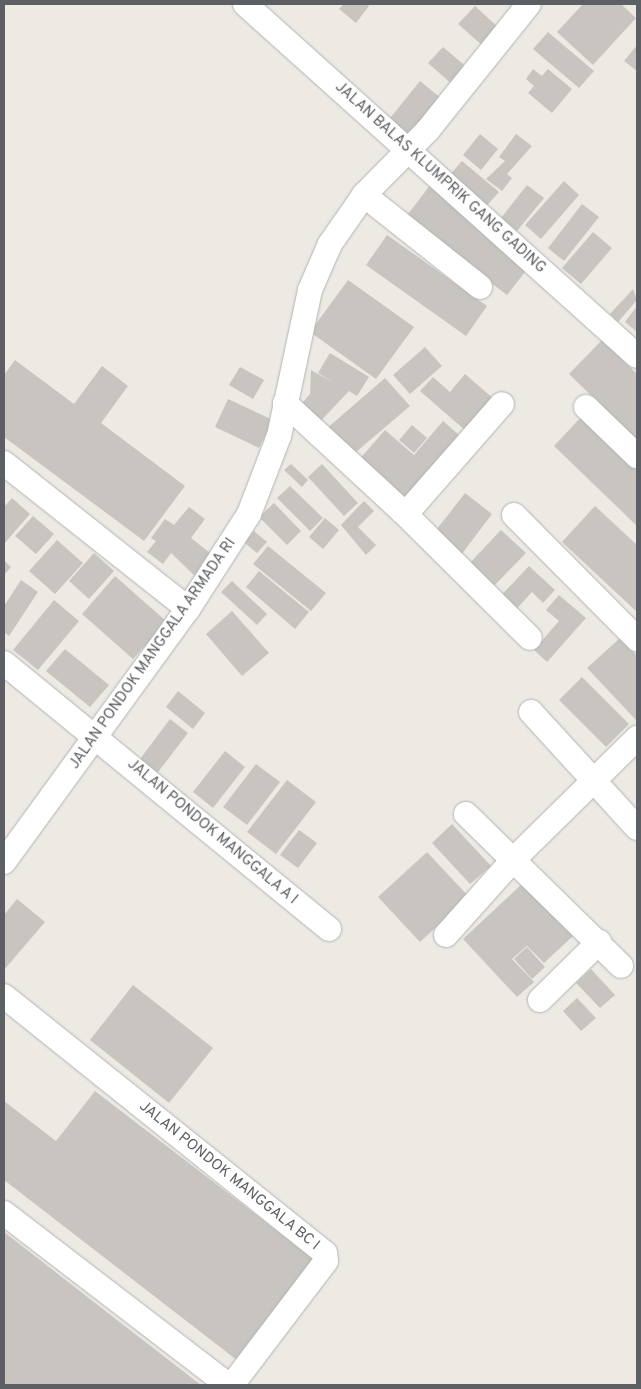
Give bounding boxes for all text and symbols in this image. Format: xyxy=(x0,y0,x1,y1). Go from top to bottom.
street label: JALAN BALAS KLUMPRIK GANG GADING xyxy=(331,78,549,278)
street label: JALAN PONDOK MANGGALA ARMADA RI xyxy=(65,534,241,774)
street label: JALAN PONDOK MANGGALA A I xyxy=(123,755,301,909)
street label: JALAN PONDOK MANGGALA BC I xyxy=(135,1097,323,1255)

